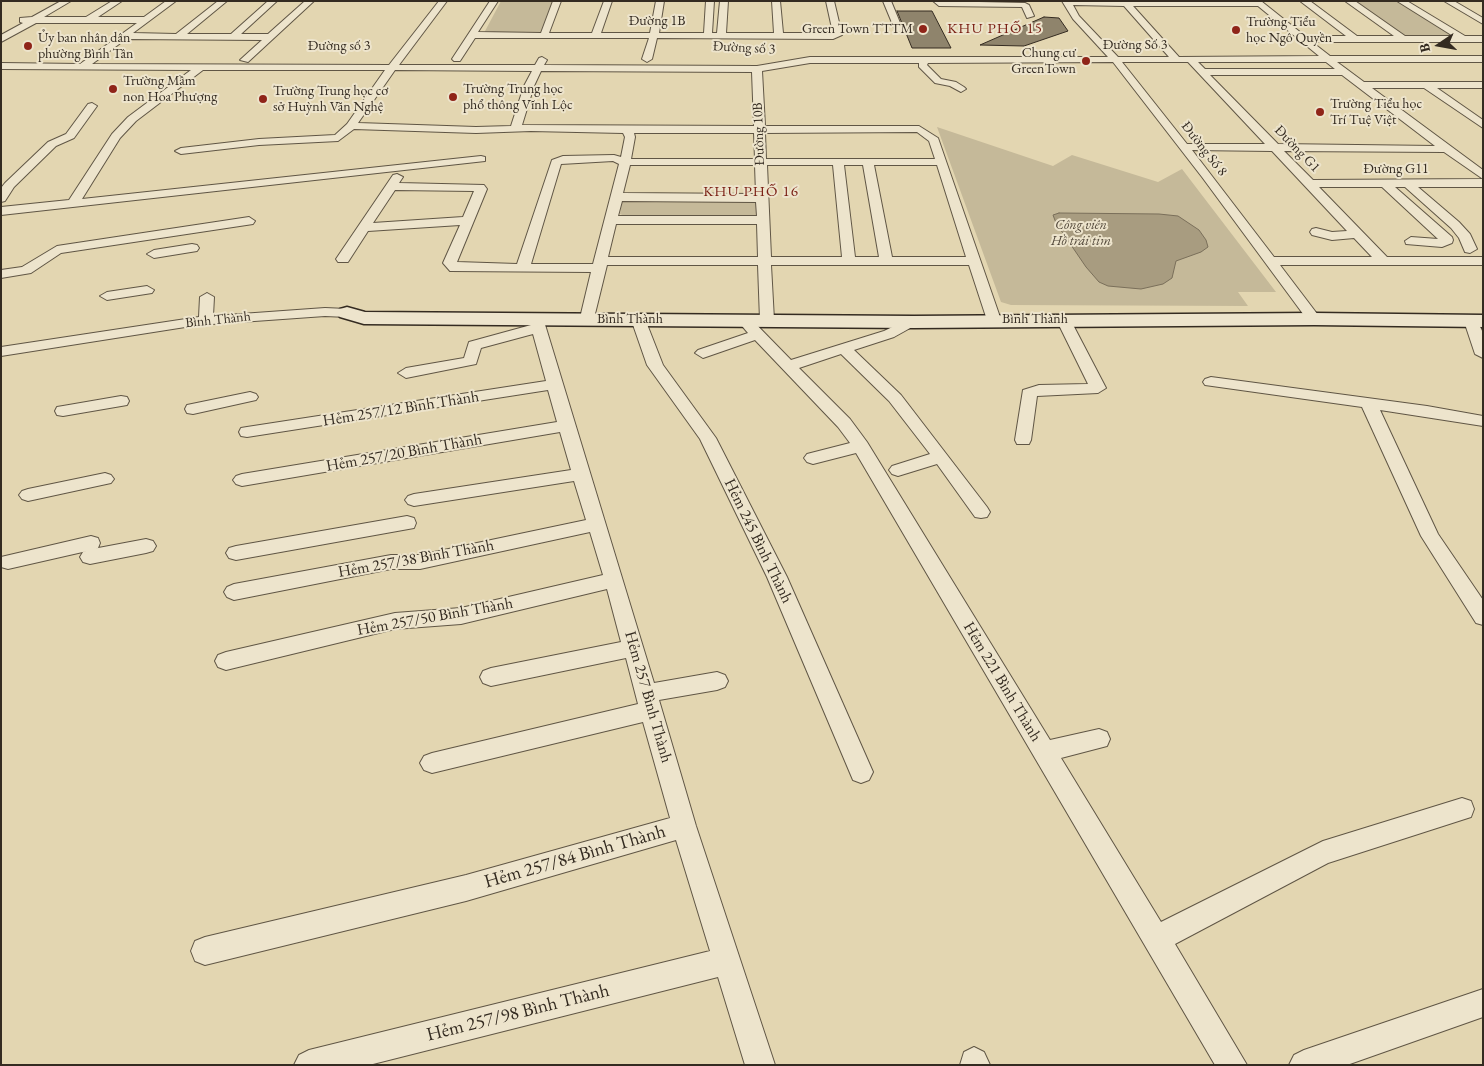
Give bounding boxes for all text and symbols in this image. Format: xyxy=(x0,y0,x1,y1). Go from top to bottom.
street label: Đường 1B xyxy=(629,13,685,29)
place label: Trường Tiểu học Ngô Quyền xyxy=(1246,14,1332,46)
district label: KHU PHỐ 15 xyxy=(946,20,1044,38)
north arrow xyxy=(1414,20,1464,70)
place label: Green Town TTTM xyxy=(802,21,913,37)
marker: Green Town TTTM xyxy=(917,23,929,35)
marker: Trường Tiểu học Ngô Quyền xyxy=(1230,24,1242,36)
place label: Ủy ban nhân dân phường Bình Tân xyxy=(38,30,133,62)
street label: Đường Số 3 xyxy=(1103,37,1167,53)
street label: Đường số 3 xyxy=(308,38,370,54)
street label: Đường số 3 xyxy=(712,38,776,58)
marker: Ủy ban nhân dân phường Bình Tân xyxy=(22,40,34,52)
text: B xyxy=(1415,42,1434,54)
place label: Chung cư GreenTown xyxy=(1011,45,1076,78)
marker: Chung cư GreenTown xyxy=(1080,55,1092,67)
place label: Trường Mầm non Hoa Phượng xyxy=(123,73,217,105)
place label: Trường Trung học phổ thông Vĩnh Lộc xyxy=(463,81,573,114)
marker: Trường Mầm non Hoa Phượng xyxy=(107,83,119,95)
place label: Trường Trung học cơ sở Huỳnh Văn Nghệ xyxy=(273,83,388,115)
marker: Trường Trung học phổ thông Vĩnh Lộc xyxy=(447,91,459,103)
marker: Trường Trung học cơ sở Huỳnh Văn Nghệ xyxy=(257,93,269,105)
place label: Trường Tiểu học Trí Tuệ Việt xyxy=(1330,96,1422,128)
street label: Đường 10B xyxy=(749,102,769,166)
marker: Trường Tiểu học Trí Tuệ Việt xyxy=(1314,106,1326,118)
street label: Đường Số 8 xyxy=(1177,118,1231,180)
street label: Đường G1 xyxy=(1271,122,1323,176)
street label: Đường G11 xyxy=(1363,161,1429,177)
district label: KHU PHỐ 16 xyxy=(702,183,800,201)
park label: Công viên Hồ trái tim xyxy=(1051,217,1111,250)
street label: Bình Thành xyxy=(184,308,252,332)
street label: Bình Thành xyxy=(597,311,663,327)
street label: Bình Thành xyxy=(1002,311,1068,327)
street label: Hẻm 257/12 Bình Thành xyxy=(321,387,481,431)
street label: Hẻm 257/20 Bình Thành xyxy=(325,430,483,476)
street label: Hẻm 245 Bình Thành xyxy=(719,476,797,606)
street label: Hẻm 257/38 Bình Thành xyxy=(337,536,495,582)
street label: Hẻm 257/50 Bình Thành xyxy=(356,594,514,640)
street label: Hẻm 221 Bình Thành xyxy=(959,619,1045,745)
street label: Hẻm 257 Bình Thành xyxy=(620,629,676,765)
street label: Hẻm 257/84 Bình Thành xyxy=(482,820,668,894)
street label: Hẻm 257/98 Bình Thành xyxy=(424,979,612,1047)

